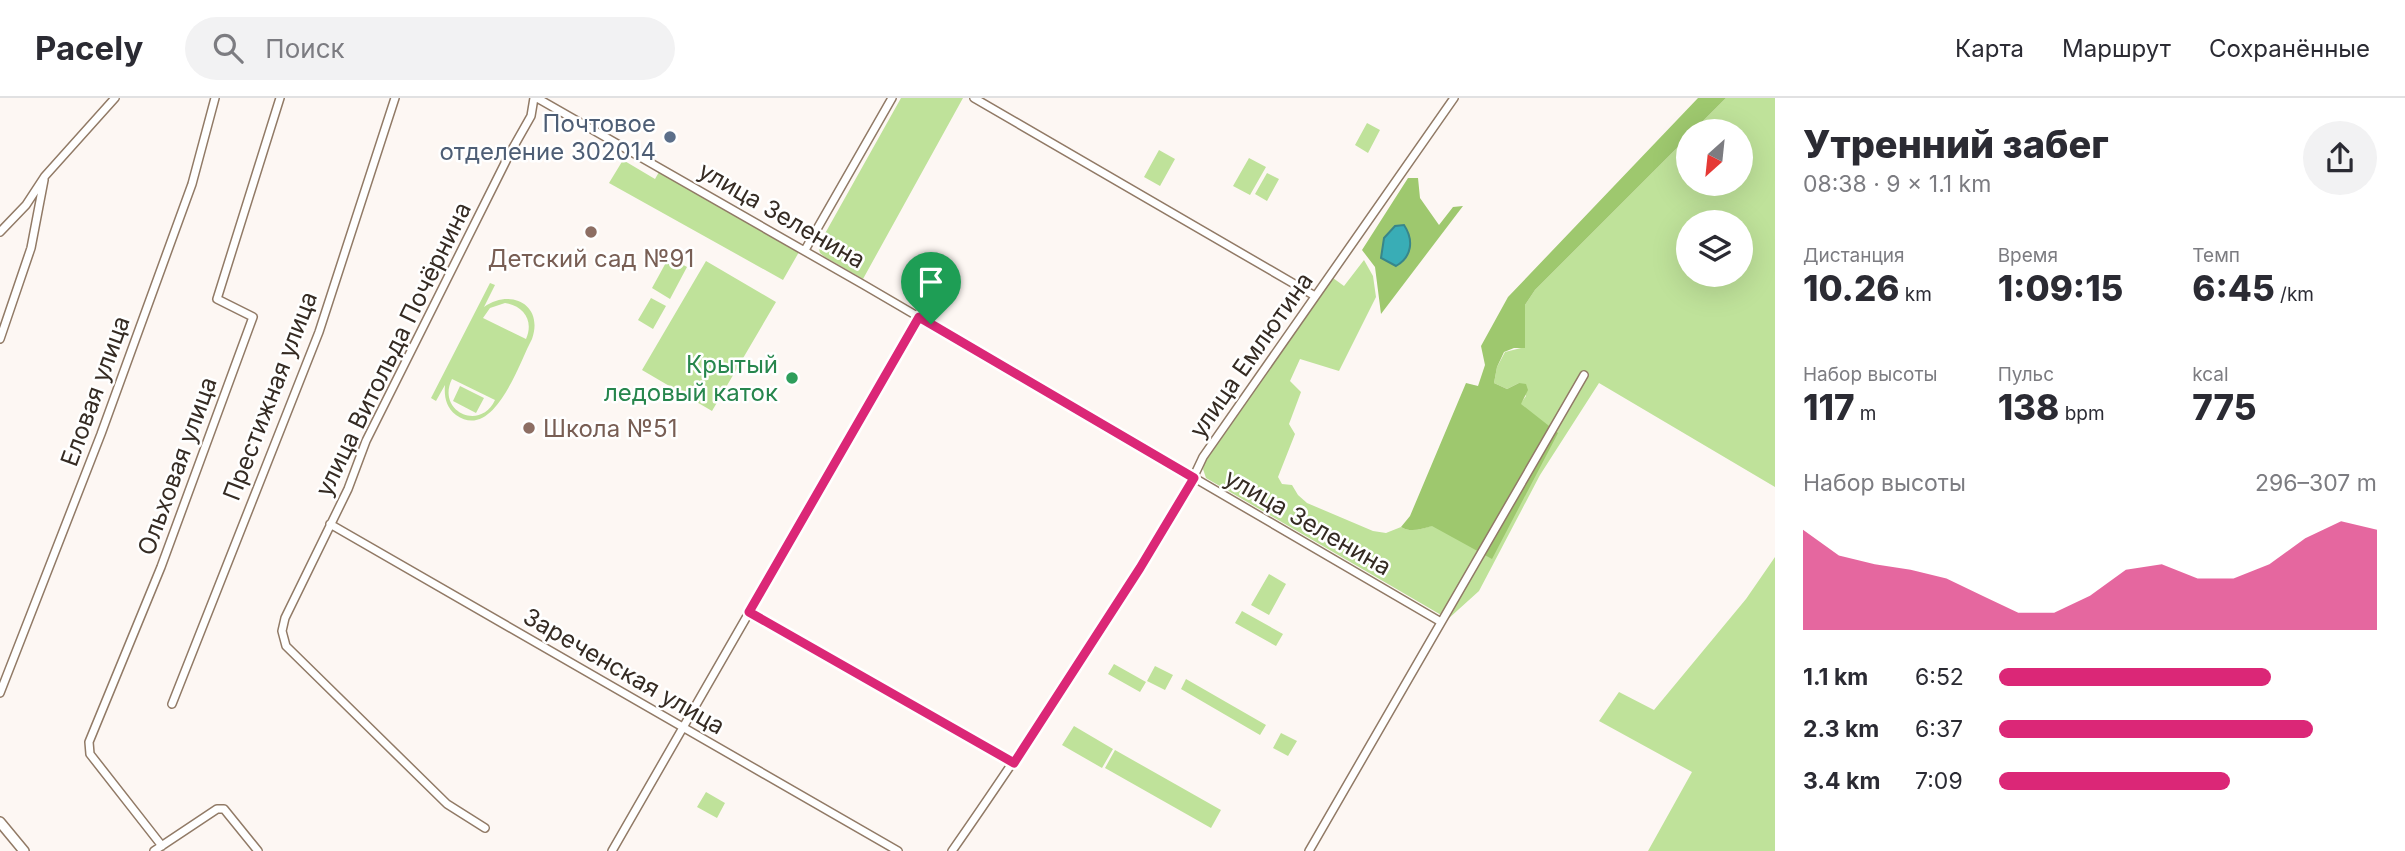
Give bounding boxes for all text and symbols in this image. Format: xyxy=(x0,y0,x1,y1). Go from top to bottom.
search box xyxy=(185,17,675,80)
text: Pacely xyxy=(35,28,143,68)
icon: search xyxy=(209,29,247,67)
text: Поиск xyxy=(265,33,345,64)
text: Карта xyxy=(1955,34,2024,63)
text: Маршрут xyxy=(2062,34,2171,63)
text: Сохранённые xyxy=(2209,34,2370,63)
place label: Почтовое отделение 302014 xyxy=(439,109,656,166)
north arrow xyxy=(1676,119,1754,196)
map controls xyxy=(1676,119,1753,287)
text: Утренний забег xyxy=(1803,121,2109,167)
button: share xyxy=(2303,121,2377,195)
marker: Почтовое отделение 302014 xyxy=(662,129,678,145)
street label: улица Зеленина xyxy=(694,156,870,274)
text: 08:38 · 9 × 1.1 km xyxy=(1803,170,1991,198)
street label: улица Витольда Почёрнина xyxy=(309,197,477,501)
button: layers xyxy=(1676,210,1753,287)
marker: Детский сад №91 xyxy=(583,224,599,240)
place label: Детский сад №91 xyxy=(488,244,694,273)
text: Дистанция xyxy=(1803,244,1905,267)
text: Время xyxy=(1998,244,2058,267)
text: Темп xyxy=(2192,244,2240,267)
pin xyxy=(901,252,961,324)
icon: arrive xyxy=(912,263,950,301)
street label: улица Емлютина xyxy=(1183,267,1319,443)
text: 10.26 xyxy=(1803,267,1899,309)
text: 1:09:15 xyxy=(1998,267,2123,309)
text: 6:45 xyxy=(2192,267,2275,309)
text: km xyxy=(1899,283,1932,306)
text: /km xyxy=(2275,283,2314,306)
street label: Престижная улица xyxy=(217,287,323,505)
street label: Еловая улица xyxy=(54,312,136,470)
place label: Крытый ледовый каток xyxy=(604,350,778,407)
text: Набор высоты xyxy=(1803,363,1938,386)
text: Пульс xyxy=(1998,363,2054,386)
text: kcal xyxy=(2192,363,2229,386)
marker: Крытый ледовый каток xyxy=(784,370,800,386)
street label: Ольховая улица xyxy=(131,373,223,559)
text: 117 xyxy=(1803,386,1854,428)
text: 138 xyxy=(1998,386,2059,428)
text: 775 xyxy=(2192,386,2257,428)
text: m xyxy=(1854,402,1876,425)
text: bpm xyxy=(2059,402,2105,425)
place label: Школа №51 xyxy=(543,414,677,443)
marker: Школа №51 xyxy=(521,420,537,436)
street label: улица Зеленина xyxy=(1220,463,1396,581)
text: Набор высоты xyxy=(1803,469,1966,497)
text: 296–307 m xyxy=(2255,469,2377,497)
street label: Зареченская улица xyxy=(518,602,730,740)
text: 1.1 km xyxy=(1803,663,1868,691)
text: 6:52 xyxy=(1915,663,1964,691)
text: 2.3 km xyxy=(1803,715,1879,743)
text: 6:37 xyxy=(1915,715,1963,743)
text: 3.4 km xyxy=(1803,767,1880,795)
text: 7:09 xyxy=(1915,767,1963,795)

